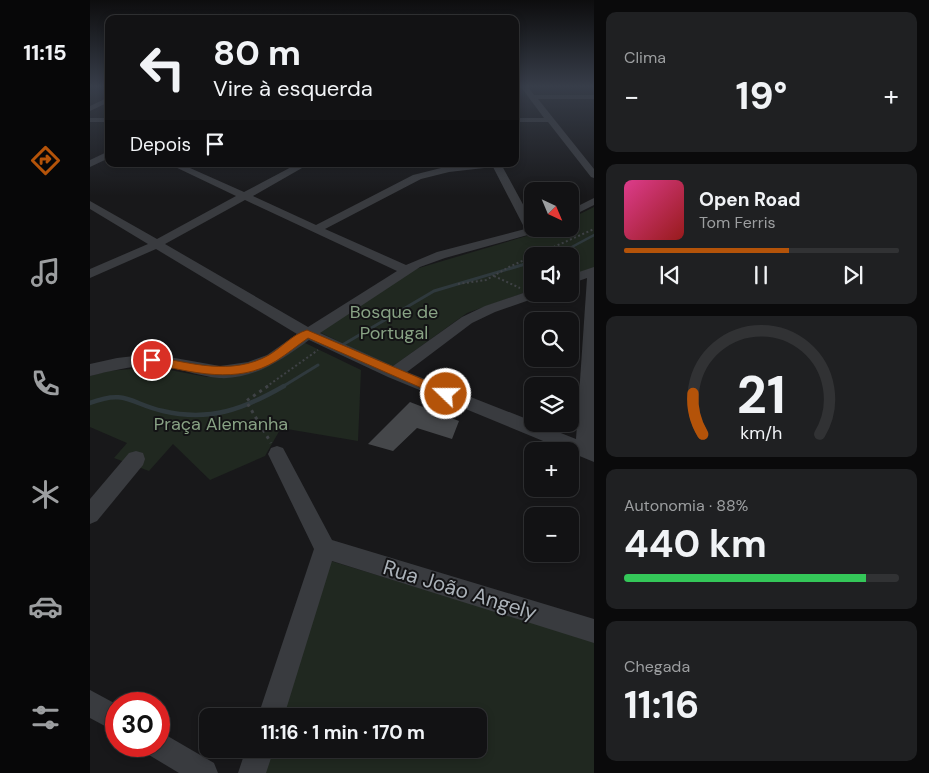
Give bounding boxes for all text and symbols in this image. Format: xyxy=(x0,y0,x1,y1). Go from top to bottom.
text: 80 m xyxy=(213,30,301,76)
icon: left xyxy=(130,35,195,100)
text: 11:15 xyxy=(23,38,67,67)
text: Clima xyxy=(624,47,666,68)
text: 19° xyxy=(736,71,787,121)
text: Vire à esquerda xyxy=(213,74,373,103)
text: − xyxy=(624,78,639,115)
text: + xyxy=(884,78,899,115)
icon: arrive xyxy=(201,130,229,158)
text: Depois xyxy=(130,132,191,157)
icon: directions xyxy=(28,143,63,178)
north arrow xyxy=(524,182,579,238)
map controls xyxy=(524,182,579,562)
text: Open Road xyxy=(699,187,801,212)
text: Tom Ferris xyxy=(699,212,776,233)
button: sound xyxy=(524,247,579,302)
icon: music xyxy=(28,255,63,290)
icon: previous xyxy=(656,261,684,289)
icon: pause xyxy=(747,261,775,289)
icon: next xyxy=(839,261,867,289)
park label: Bosque de Portugal xyxy=(350,300,438,345)
button: search xyxy=(524,312,579,367)
pin xyxy=(131,339,173,381)
icon: arrive xyxy=(138,346,166,374)
text: 21 xyxy=(737,361,786,429)
icon: phone xyxy=(28,366,63,401)
position arrow xyxy=(419,367,471,419)
button: layers xyxy=(524,377,579,432)
park label: Praça Alemanha xyxy=(154,412,288,436)
text: km/h xyxy=(740,421,783,445)
button: + xyxy=(524,442,579,497)
icon: climate xyxy=(28,477,63,512)
text: Autonomia · 88% xyxy=(624,495,748,516)
button: − xyxy=(524,507,579,562)
text: 440 km xyxy=(624,519,767,569)
street label: Rua João Angely xyxy=(380,553,541,627)
icon: car xyxy=(28,589,63,624)
text: Chegada xyxy=(624,656,690,677)
text: 11:16 xyxy=(624,680,699,730)
speed limit sign: 30 xyxy=(105,692,170,757)
icon: filters xyxy=(28,700,63,735)
text: 11:16 · 1 min · 170 m xyxy=(261,720,425,745)

